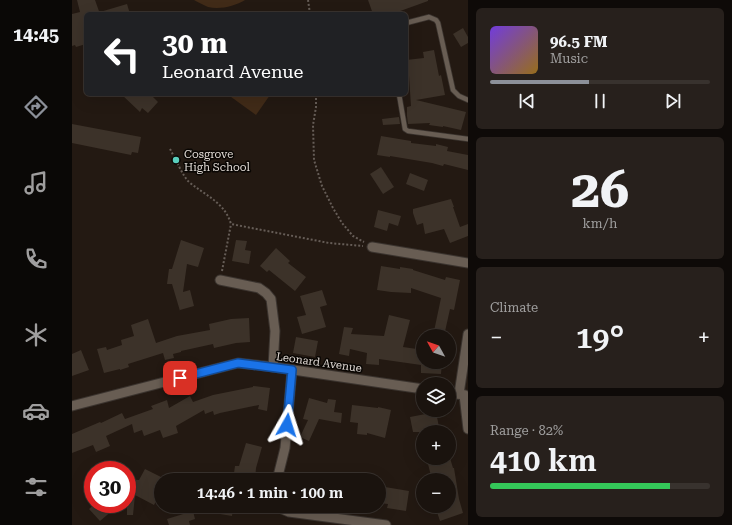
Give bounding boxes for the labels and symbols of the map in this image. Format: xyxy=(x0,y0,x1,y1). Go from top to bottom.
place label: Cosgrove High School xyxy=(184,148,251,174)
marker: Cosgrove High School xyxy=(171,155,181,165)
north arrow xyxy=(416,329,456,369)
street label: Leonard Avenue xyxy=(275,350,363,375)
pin xyxy=(163,361,197,395)
position arrow xyxy=(266,404,308,446)
speed limit sign: 30 xyxy=(84,461,136,513)

